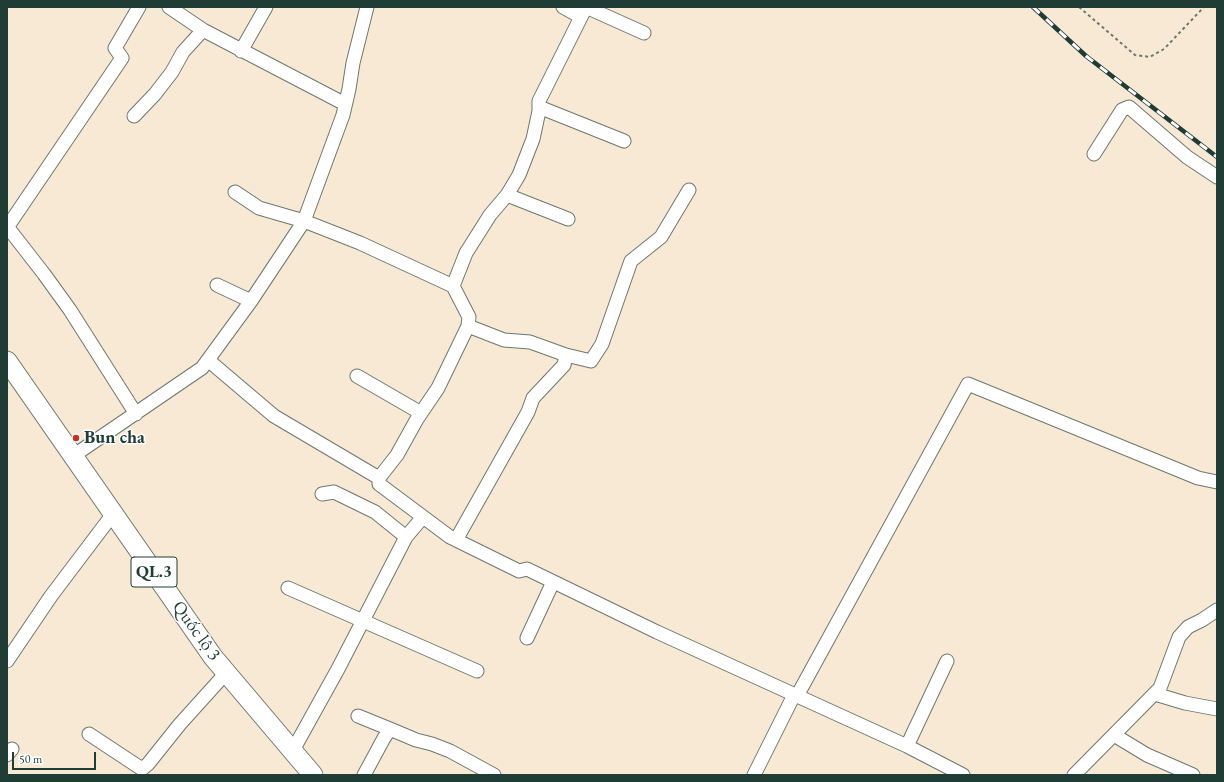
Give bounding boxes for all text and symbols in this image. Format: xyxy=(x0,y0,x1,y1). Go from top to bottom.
place label: Bun cha xyxy=(84,427,145,449)
marker: Bun cha xyxy=(71,433,81,443)
road number: QL.3 xyxy=(131,557,177,587)
street label: Quốc lộ 3 xyxy=(167,597,225,665)
scale bar xyxy=(14,744,98,770)
text: 50 m xyxy=(19,751,42,767)

